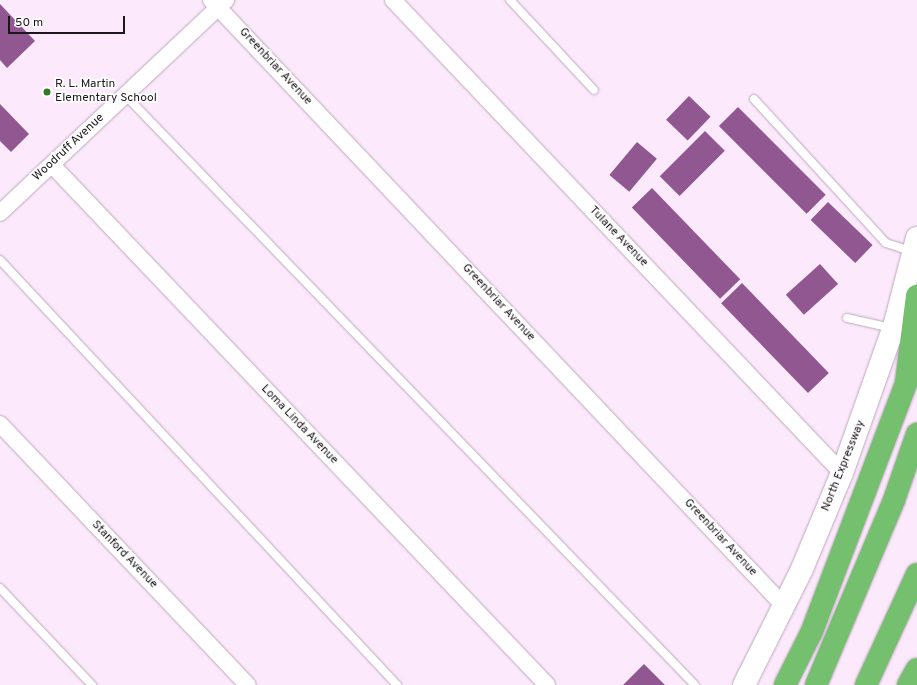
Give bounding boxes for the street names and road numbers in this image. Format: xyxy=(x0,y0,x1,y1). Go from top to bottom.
street label: Greenbriar Avenue xyxy=(235,25,315,109)
street label: Woodruff Avenue xyxy=(30,111,108,185)
street label: Tulane Avenue xyxy=(585,204,651,270)
street label: Greenbriar Avenue xyxy=(458,261,538,345)
street label: Loma Linda Avenue xyxy=(257,382,341,468)
street label: North Expressway xyxy=(819,418,869,514)
street label: Greenbriar Avenue xyxy=(680,496,760,580)
street label: Stanford Avenue xyxy=(88,518,160,592)

